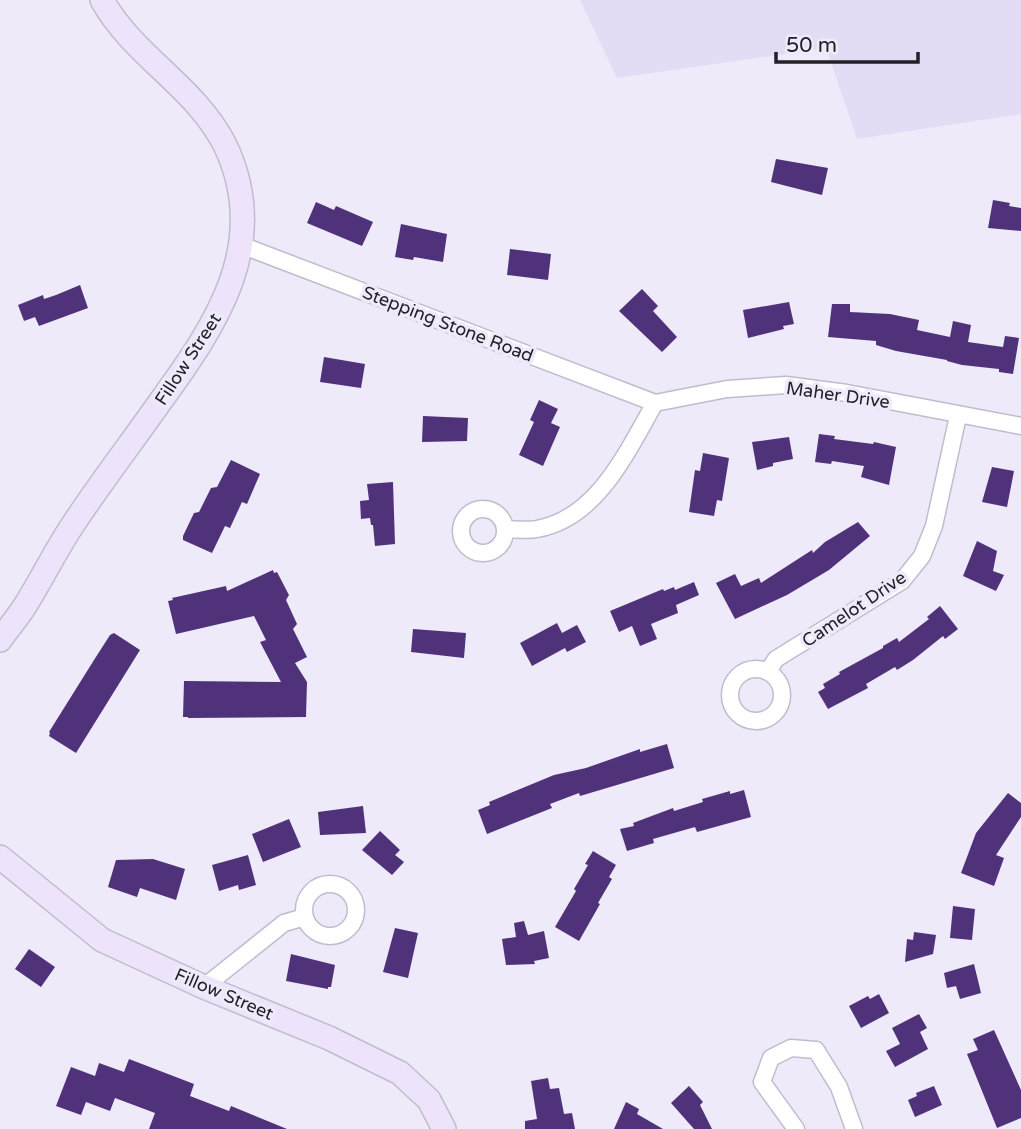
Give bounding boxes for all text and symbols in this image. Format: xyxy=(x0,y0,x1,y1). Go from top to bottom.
scale bar xyxy=(776,21,918,65)
text: 50 m xyxy=(786,33,837,58)
street label: Stepping Stone Road xyxy=(359,281,537,367)
street label: Fillow Street xyxy=(150,309,226,409)
street label: Maher Drive xyxy=(785,377,891,413)
street label: Camelot Drive xyxy=(798,566,910,652)
street label: Fillow Street xyxy=(171,963,277,1025)

